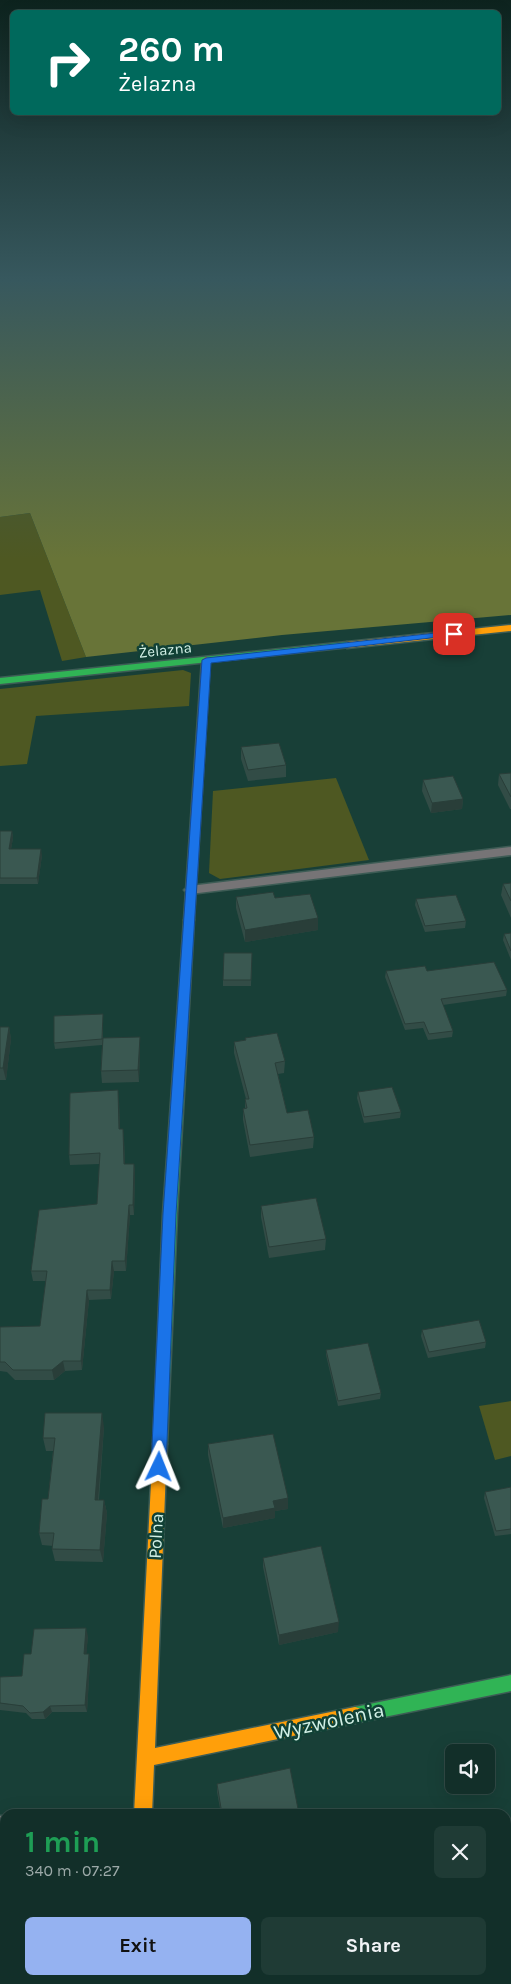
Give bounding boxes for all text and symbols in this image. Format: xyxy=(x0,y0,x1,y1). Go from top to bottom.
text: 260 m xyxy=(118,29,225,70)
icon: right xyxy=(35,30,100,95)
text: Żelazna xyxy=(118,71,196,97)
pin xyxy=(433,613,475,655)
icon: arrive xyxy=(440,620,468,648)
street label: Żelazna xyxy=(137,638,193,662)
position arrow xyxy=(132,1440,184,1492)
street label: Polna xyxy=(144,1513,168,1559)
street label: Wyzwolenia xyxy=(272,1698,386,1744)
map controls xyxy=(445,1744,495,1794)
button: sound xyxy=(445,1744,495,1794)
text: 1 min xyxy=(25,1824,100,1860)
button: close xyxy=(434,1826,486,1878)
text: 340 m · 07:27 xyxy=(25,1861,120,1880)
button: Exit xyxy=(25,1917,251,1975)
button: Share xyxy=(261,1917,486,1975)

